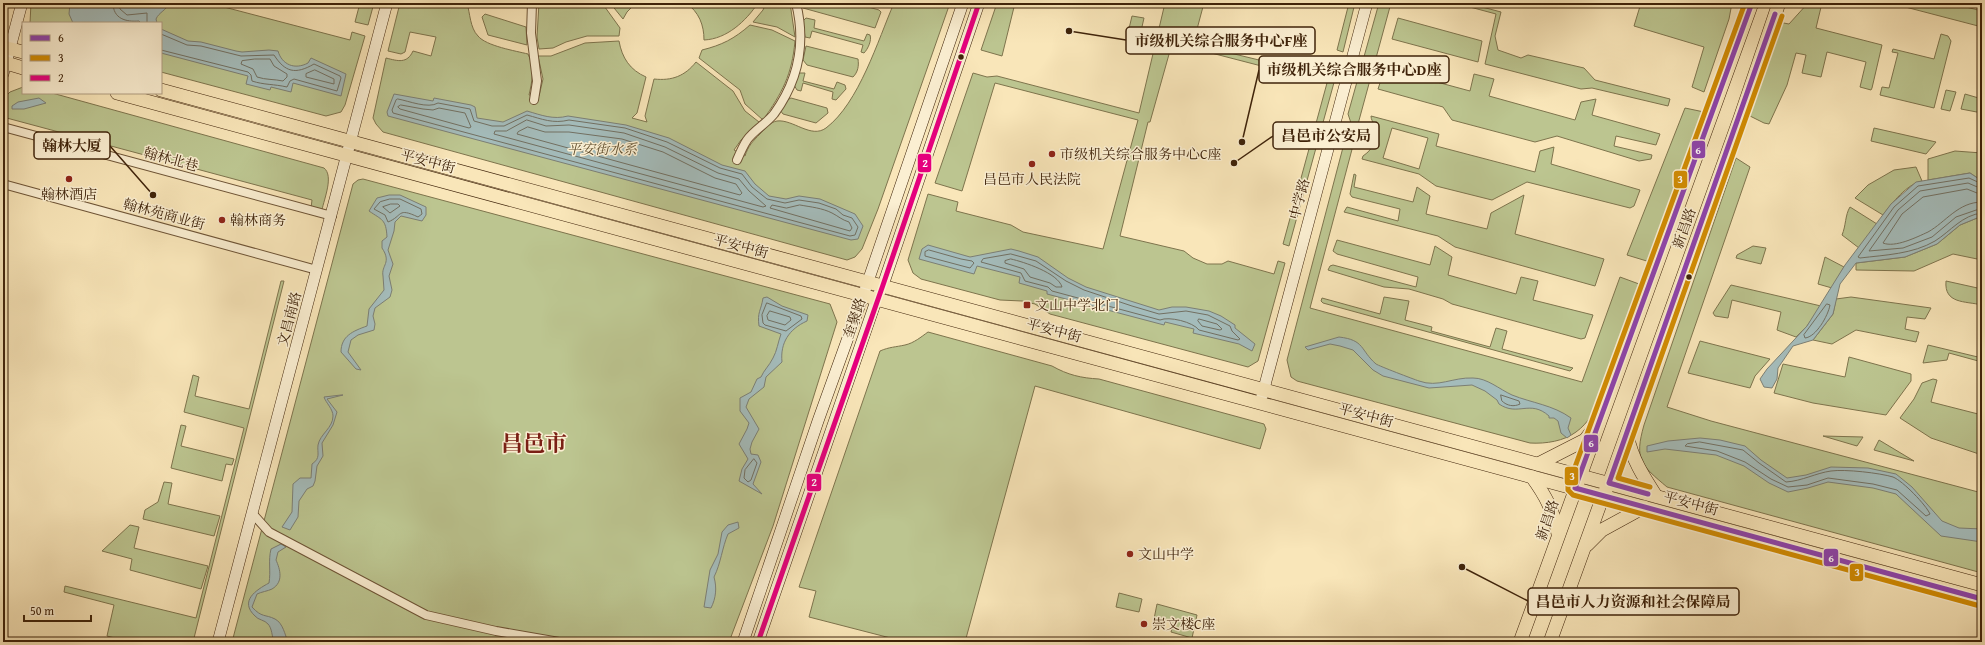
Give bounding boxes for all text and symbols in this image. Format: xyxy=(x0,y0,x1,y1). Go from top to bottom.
legend xyxy=(22,22,162,94)
callout: 市级机关综合服务中心F座 xyxy=(1126,27,1315,54)
text: 6 xyxy=(58,29,64,46)
text: 市级机关综合服务中心F座 xyxy=(1135,30,1307,51)
text: 3 xyxy=(58,49,64,66)
unlabelled marker xyxy=(956,52,966,62)
callout: 市级机关综合服务中心D座 xyxy=(1259,56,1449,83)
text: 市级机关综合服务中心D座 xyxy=(1267,59,1441,80)
text: 2 xyxy=(58,69,64,86)
callout: 昌邑市公安局 xyxy=(1273,122,1379,149)
text: 昌邑市公安局 xyxy=(1281,125,1371,146)
callout: 翰林大厦 xyxy=(34,132,110,159)
text: 翰林大厦 xyxy=(42,135,102,156)
park label: 平安街水系 xyxy=(567,139,638,159)
line badge: 6 xyxy=(1691,140,1706,159)
street label: 翰林北巷 xyxy=(141,142,201,176)
text: 6 xyxy=(1695,142,1701,158)
street label: 平安中街 xyxy=(398,144,458,178)
place label: 市级机关综合服务中心C座 xyxy=(1060,144,1222,164)
marker: 市级机关综合服务中心C座 xyxy=(1047,149,1057,159)
line badge: 2 xyxy=(917,153,932,173)
text: 2 xyxy=(922,155,928,171)
marker: 昌邑市人民法院 xyxy=(1027,159,1037,169)
place label: 昌邑市人民法院 xyxy=(983,169,1081,189)
line badge: 3 xyxy=(1673,170,1688,189)
text: 3 xyxy=(1677,171,1683,187)
marker: 翰林酒店 xyxy=(64,174,74,184)
street label: 中学路 xyxy=(1284,176,1314,222)
place label: 翰林酒店 xyxy=(41,184,97,204)
street label: 翰林苑商业街 xyxy=(121,193,207,235)
street label: 新昌路 xyxy=(1667,205,1701,251)
place label: 翰林商务 xyxy=(230,210,286,230)
marker: 翰林商务 xyxy=(217,215,227,225)
street label: 平安中街 xyxy=(711,229,771,263)
unlabelled marker xyxy=(1684,272,1694,282)
street label: 文昌南路 xyxy=(272,289,306,349)
street label: 奎聚路 xyxy=(838,295,870,341)
place label: 文山中学北门 xyxy=(1035,295,1119,315)
marker: 文山中学北门 xyxy=(1022,300,1032,310)
street label: 平安中街 xyxy=(1024,313,1084,347)
street label: 平安中街 xyxy=(1336,398,1396,432)
district label: 昌邑市 xyxy=(501,427,567,459)
line badge: 6 xyxy=(1583,434,1599,453)
text: 6 xyxy=(1588,435,1594,451)
line badge: 3 xyxy=(1564,466,1579,486)
text: 3 xyxy=(1569,468,1575,484)
line badge: 2 xyxy=(806,473,822,492)
text: 2 xyxy=(811,474,817,490)
street label: 平安中街 xyxy=(1661,486,1721,520)
street label: 新昌路 xyxy=(1531,497,1563,543)
place label: 文山中学 xyxy=(1138,544,1194,564)
line badge: 6 xyxy=(1823,548,1839,567)
marker: 文山中学 xyxy=(1125,549,1135,559)
text: 6 xyxy=(1828,550,1834,566)
line badge: 3 xyxy=(1849,563,1864,582)
text: 3 xyxy=(1854,564,1860,580)
callout: 昌邑市人力资源和社会保障局 xyxy=(1528,588,1739,615)
text: 昌邑市人力资源和社会保障局 xyxy=(1535,591,1731,612)
scale bar xyxy=(24,597,91,623)
text: 50 m xyxy=(30,602,54,619)
place label: 崇文楼C座 xyxy=(1152,614,1216,634)
marker: 崇文楼C座 xyxy=(1139,619,1149,629)

